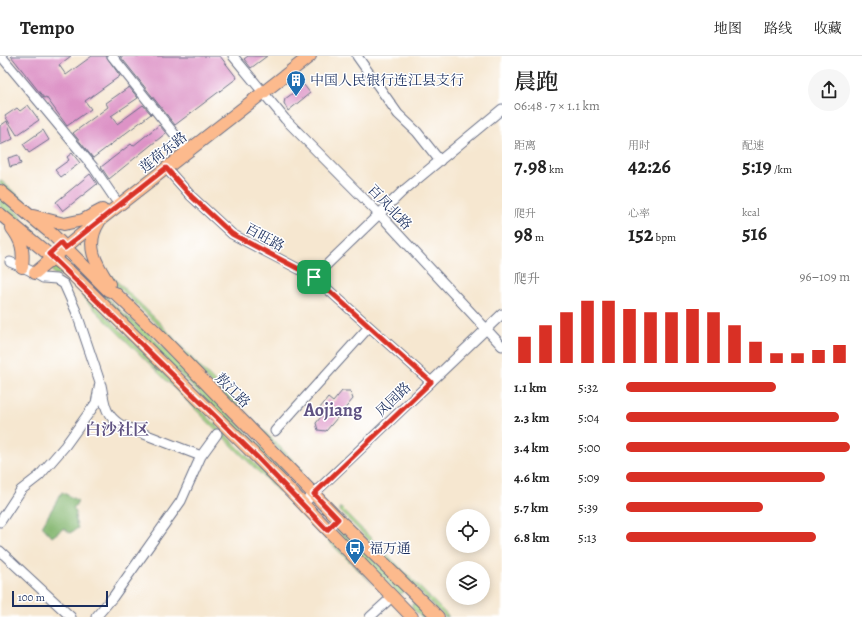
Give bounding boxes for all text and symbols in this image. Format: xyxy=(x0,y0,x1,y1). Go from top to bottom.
text: Tempo xyxy=(20,15,75,41)
text: 地图 xyxy=(714,19,742,38)
text: 路线 xyxy=(764,19,792,38)
text: 收藏 xyxy=(814,19,842,38)
text: 晨跑 xyxy=(514,67,558,97)
building icon: 中国人民银行连江县支行 xyxy=(285,69,307,97)
button: share xyxy=(808,69,850,111)
place label: 中国人民银行连江县支行 xyxy=(310,71,464,90)
text: 06:48 · 7 × 1.1 km xyxy=(514,97,600,114)
street label: 莲荷东路 xyxy=(135,128,191,177)
text: 距离 xyxy=(514,138,536,153)
text: 用时 xyxy=(628,138,650,153)
text: 配速 xyxy=(742,138,764,153)
text: 7.98 xyxy=(514,153,547,180)
text: 42:26 xyxy=(628,153,671,180)
text: 5:19 xyxy=(742,153,772,180)
text: km xyxy=(547,162,564,177)
text: /km xyxy=(772,162,792,177)
street label: 百凤北路 xyxy=(363,181,416,234)
text: kcal xyxy=(742,205,760,220)
text: 爬升 xyxy=(514,206,536,221)
text: 心率 xyxy=(628,206,650,221)
street label: 百旺路 xyxy=(242,219,288,256)
text: 516 xyxy=(742,220,767,247)
text: 98 xyxy=(514,221,533,248)
text: 152 xyxy=(628,221,653,248)
text: m xyxy=(533,230,544,245)
text: bpm xyxy=(653,230,676,245)
pin xyxy=(297,260,331,294)
icon: arrive xyxy=(303,266,325,288)
text: 96–109 m xyxy=(799,268,850,285)
text: 爬升 xyxy=(514,270,540,287)
street label: 敖江路 xyxy=(211,369,254,412)
street label: 凤园路 xyxy=(372,378,415,421)
text: 1.1 km xyxy=(514,379,547,396)
text: 5:32 xyxy=(578,379,598,396)
district label: Aojiang xyxy=(303,398,363,422)
text: 2.3 km xyxy=(514,409,549,426)
text: 5:04 xyxy=(578,409,600,426)
district label: 白沙社区 xyxy=(85,419,149,441)
text: 3.4 km xyxy=(514,439,549,456)
text: 5:00 xyxy=(578,439,601,456)
text: 4.6 km xyxy=(514,469,550,486)
text: 5:09 xyxy=(578,469,600,486)
text: 5.7 km xyxy=(514,499,549,516)
text: 5:39 xyxy=(578,499,598,516)
map controls xyxy=(446,509,490,605)
button: locate xyxy=(446,509,490,553)
text: 6.8 km xyxy=(514,529,550,546)
text: 5:13 xyxy=(578,529,597,546)
bus stop icon: 福万通 xyxy=(344,537,366,565)
place label: 福万通 xyxy=(369,539,411,558)
button: layers xyxy=(446,561,490,605)
scale bar xyxy=(12,589,108,608)
text: 100 m xyxy=(18,590,45,605)

